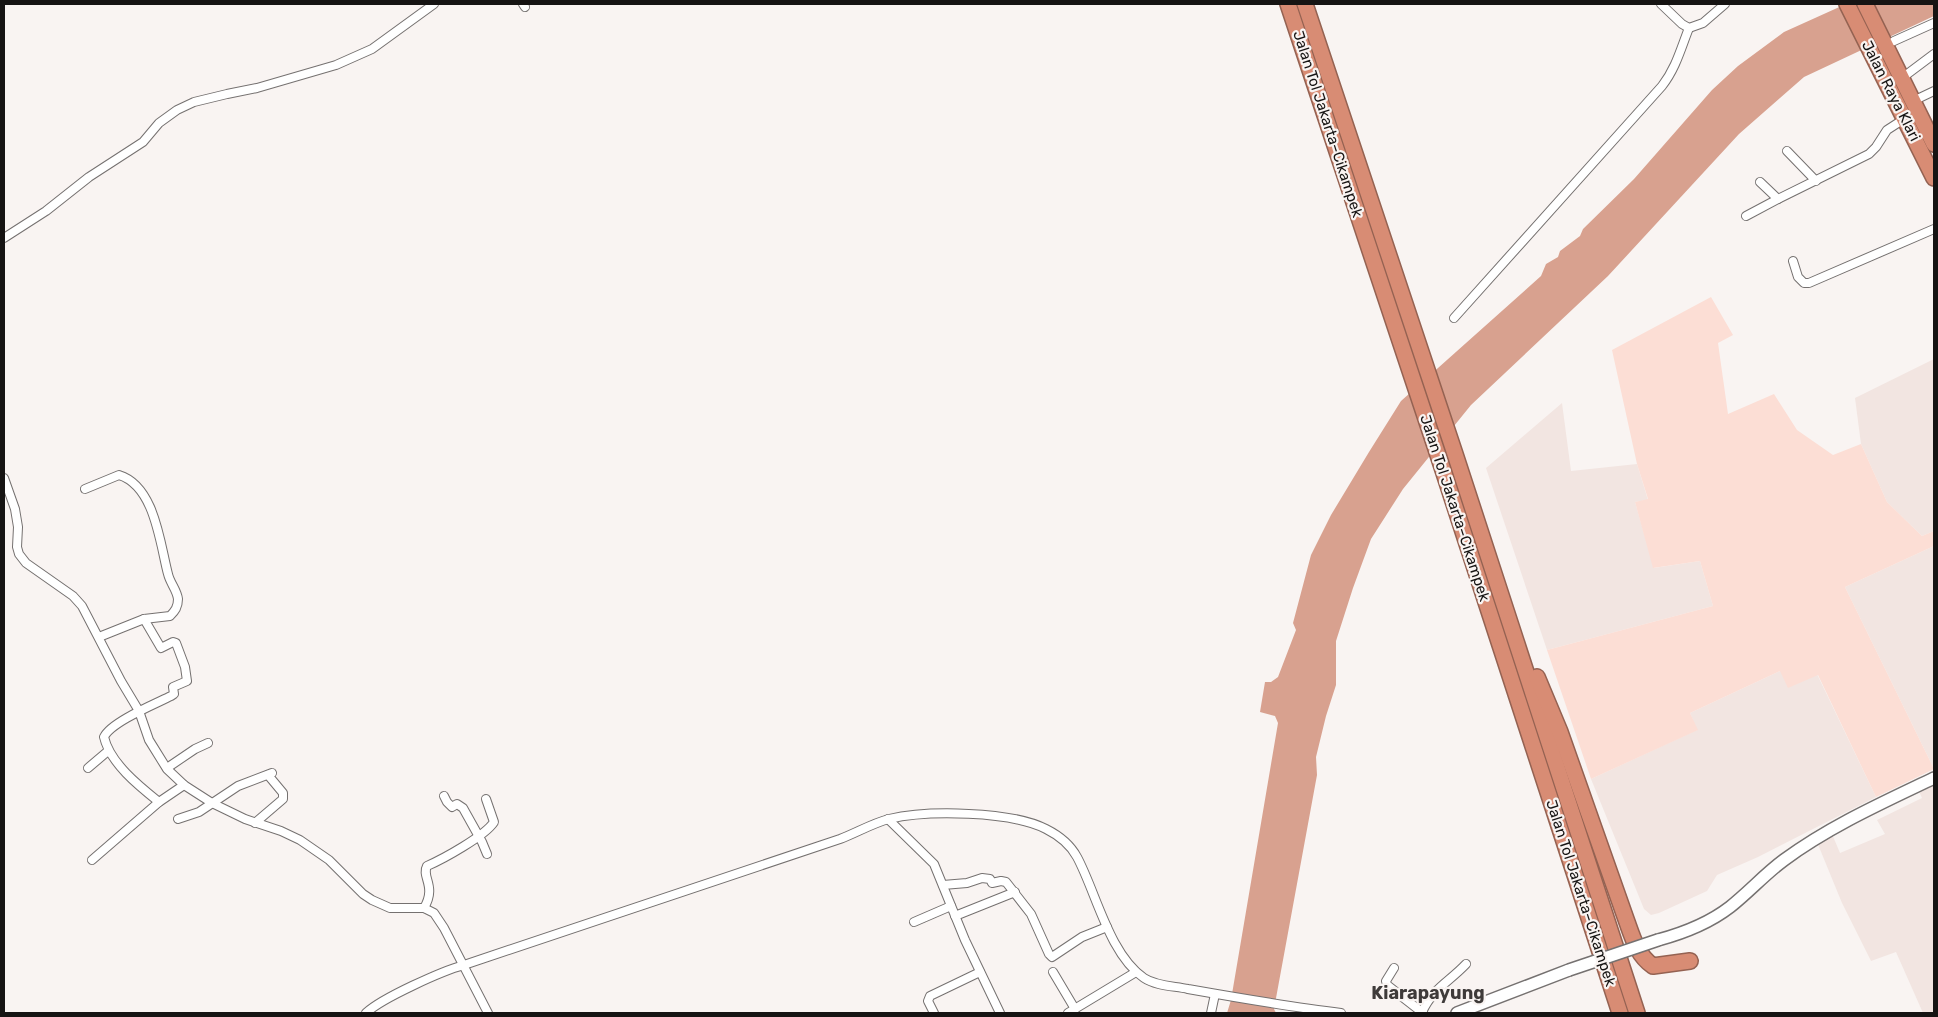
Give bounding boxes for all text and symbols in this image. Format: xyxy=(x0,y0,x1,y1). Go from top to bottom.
street label: Jalan Tol Jakarta–Cikampek xyxy=(1289,28,1367,220)
street label: Jalan Raya Klari xyxy=(1858,38,1924,144)
street label: Jalan Tol Jakarta–Cikampek xyxy=(1416,412,1494,604)
street label: Jalan Tol Jakarta–Cikampek xyxy=(1542,797,1620,989)
district label: Kiarapayung xyxy=(1371,982,1485,1004)

